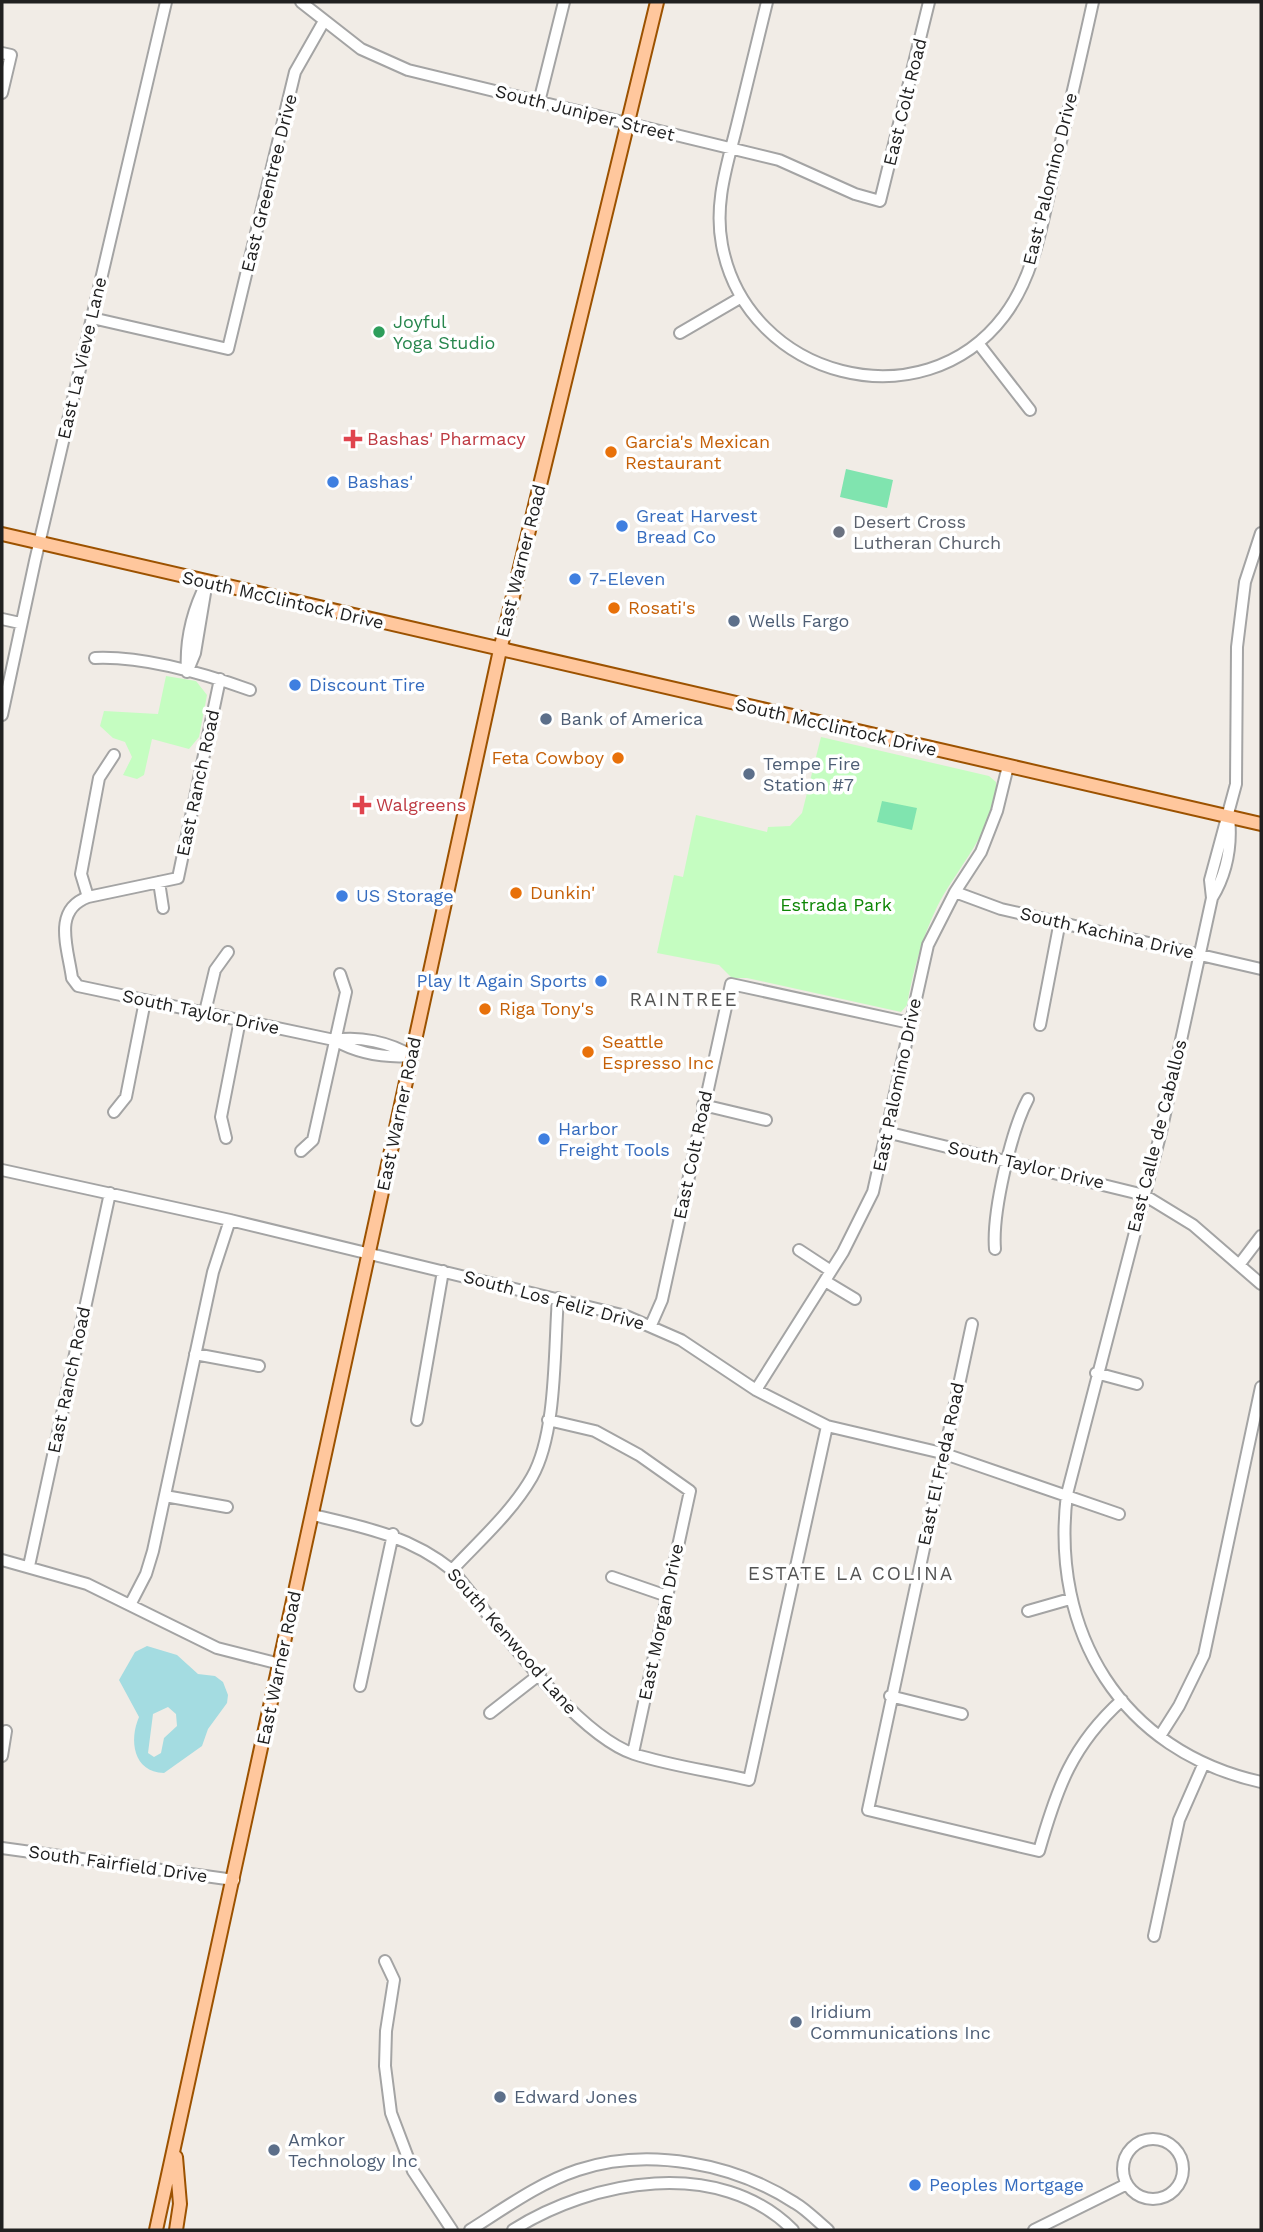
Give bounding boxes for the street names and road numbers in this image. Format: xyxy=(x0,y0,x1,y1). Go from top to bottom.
street label: East Colt Road xyxy=(879,36,931,168)
street label: South Juniper Street xyxy=(493,80,677,145)
street label: East Palomino Drive xyxy=(1018,90,1081,267)
street label: East Greentree Drive xyxy=(236,92,301,274)
street label: East La Vieve Lane xyxy=(53,275,110,441)
street label: East Warner Road xyxy=(491,482,550,640)
street label: South McClintock Drive xyxy=(180,566,386,633)
street label: South McClintock Drive xyxy=(733,693,939,760)
street label: East Ranch Road xyxy=(172,708,223,858)
street label: South Kachina Drive xyxy=(1018,902,1196,963)
street label: South Taylor Drive xyxy=(121,985,282,1038)
street label: East Palomino Drive xyxy=(868,996,925,1174)
street label: East Warner Road xyxy=(372,1035,425,1193)
street label: East Calle de Caballos xyxy=(1122,1037,1191,1235)
street label: East Colt Road xyxy=(669,1089,716,1221)
street label: South Taylor Drive xyxy=(946,1136,1106,1193)
street label: South Los Feliz Drive xyxy=(461,1265,647,1334)
street label: East Ranch Road xyxy=(43,1305,94,1455)
street label: East El Freda Road xyxy=(913,1380,968,1547)
street label: East Morgan Drive xyxy=(634,1542,687,1702)
street label: South Kenwood Lane xyxy=(443,1563,582,1718)
street label: East Warner Road xyxy=(252,1589,305,1747)
street label: South Fairfield Drive xyxy=(27,1841,209,1886)

